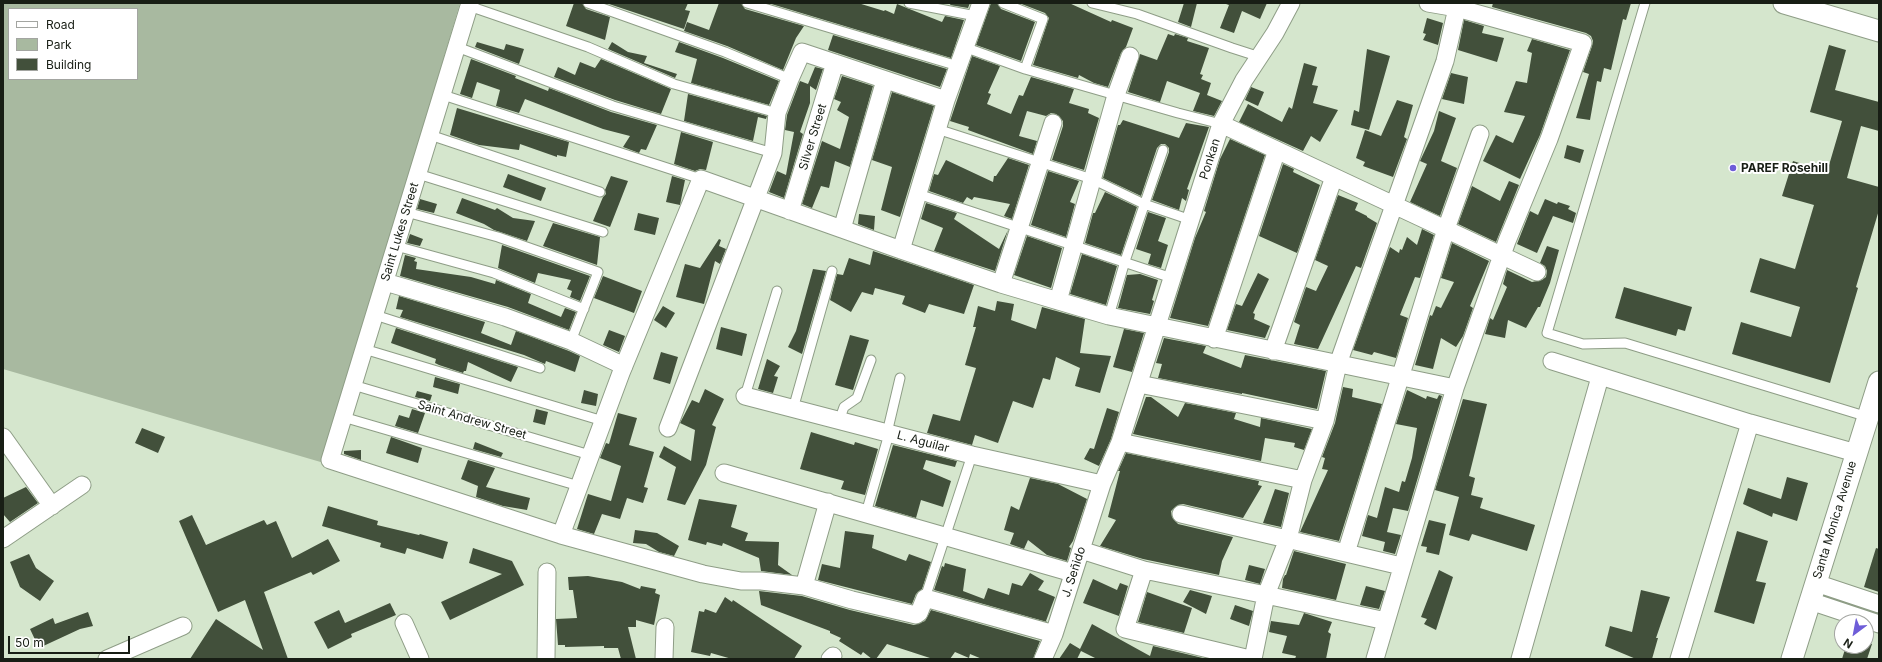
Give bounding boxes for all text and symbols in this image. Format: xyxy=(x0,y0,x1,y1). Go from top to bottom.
legend xyxy=(8,8,138,80)
text: Road xyxy=(46,17,75,32)
text: Park xyxy=(46,37,72,52)
text: Building xyxy=(46,57,91,72)
street label: Silver Street xyxy=(796,102,830,172)
street label: Ponkan xyxy=(1197,137,1223,181)
place label: PAREF Rosehill xyxy=(1741,161,1828,175)
marker: PAREF Rosehill xyxy=(1728,163,1738,173)
street label: Saint Lukes Street xyxy=(378,181,422,283)
street label: Saint Andrew Street xyxy=(416,398,528,442)
street label: L. Aguilar xyxy=(895,428,951,456)
street label: Santa Monica Avenue xyxy=(1810,459,1860,581)
street label: J. Señido xyxy=(1059,545,1089,599)
north arrow xyxy=(1834,614,1874,654)
scale bar xyxy=(10,628,132,654)
text: 50 m xyxy=(15,635,44,650)
text: N xyxy=(1841,635,1855,651)

